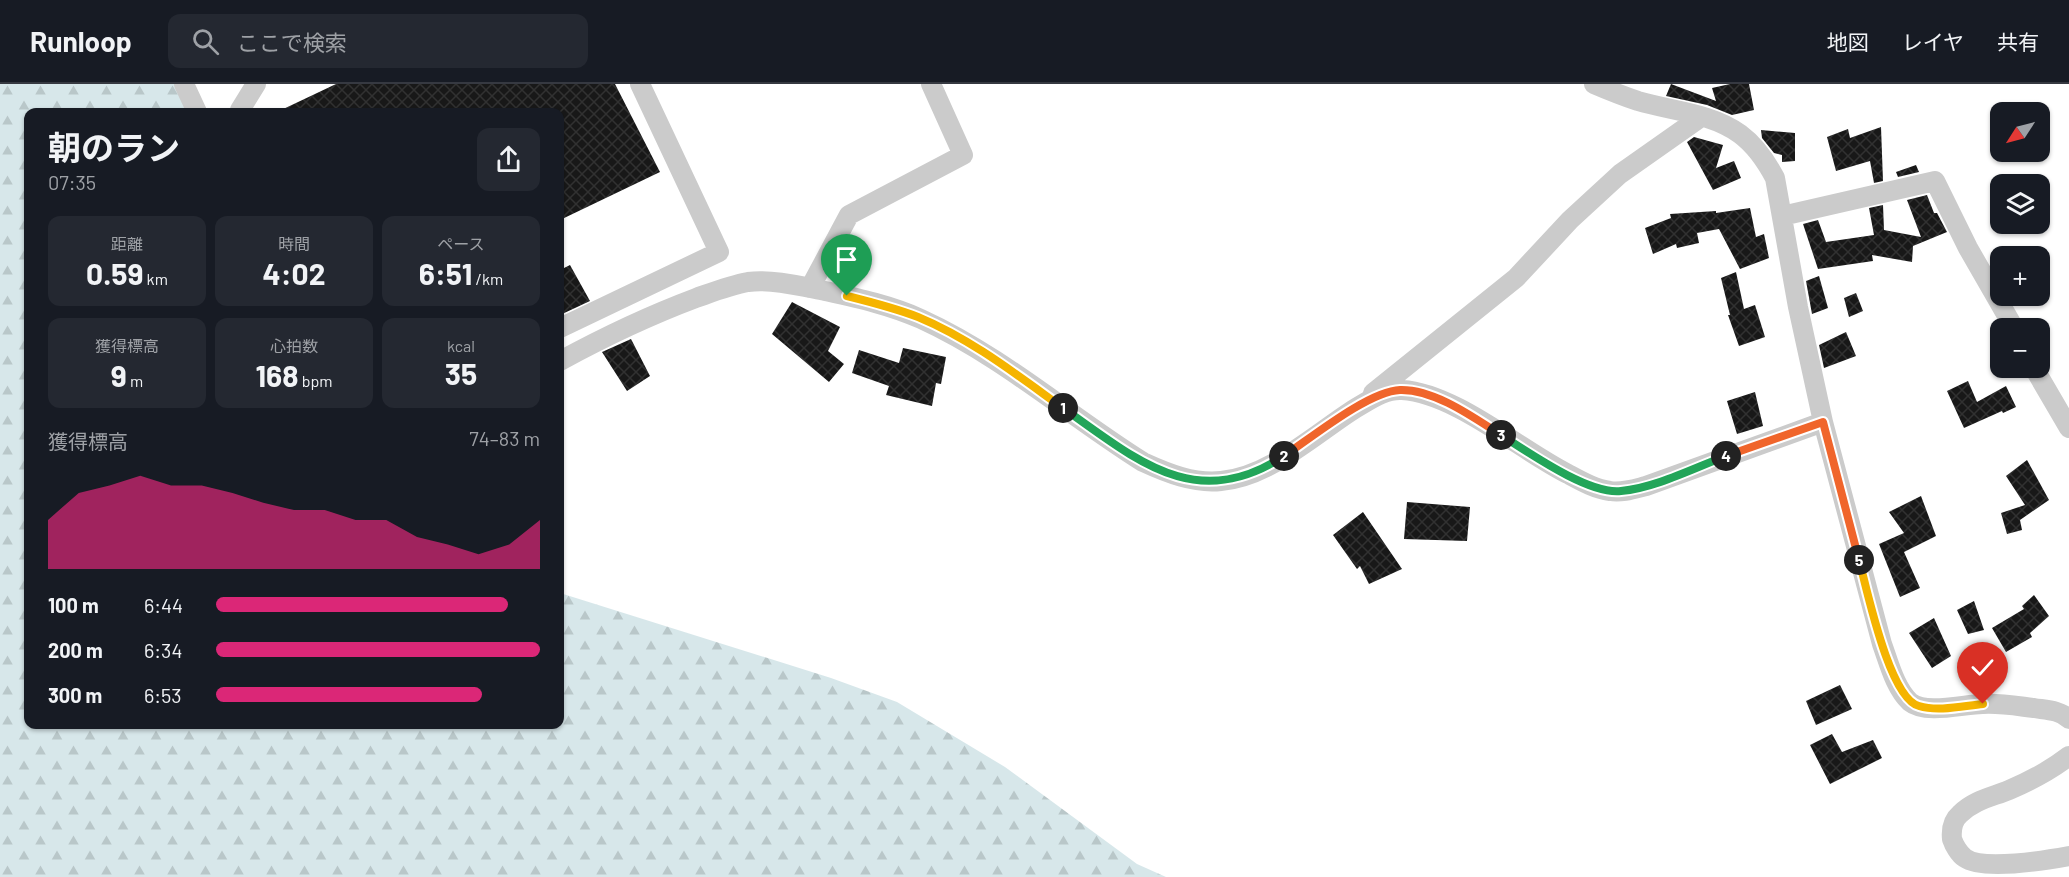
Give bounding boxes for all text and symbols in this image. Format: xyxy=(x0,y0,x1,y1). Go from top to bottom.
search box xyxy=(168,14,588,68)
text: Runloop xyxy=(30,24,132,58)
icon: search xyxy=(189,25,222,58)
text: ここで検索 xyxy=(237,29,347,55)
text: 地図 xyxy=(1827,29,1869,54)
text: レイヤ xyxy=(1902,29,1964,54)
text: 共有 xyxy=(1997,29,2039,54)
north arrow xyxy=(1990,102,2050,162)
map controls xyxy=(1990,102,2050,378)
text: 朝のラン xyxy=(48,127,180,167)
button: share xyxy=(477,128,540,191)
text: 07:35 xyxy=(48,170,96,194)
button: layers xyxy=(1990,174,2050,234)
text: 距離 xyxy=(111,234,143,253)
text: 時間 xyxy=(278,234,310,253)
text: ペース xyxy=(437,234,485,253)
pin xyxy=(821,234,872,296)
icon: arrive xyxy=(830,243,863,276)
button: + xyxy=(1990,246,2050,306)
text: 0.59 xyxy=(86,255,143,291)
text: 4:02 xyxy=(263,255,325,291)
text: 6:51 xyxy=(419,255,472,291)
text: km xyxy=(143,269,168,288)
text: /km xyxy=(472,269,503,288)
button: − xyxy=(1990,318,2050,378)
text: 獲得標高 xyxy=(95,336,159,355)
text: 心拍数 xyxy=(270,336,318,355)
text: kcal xyxy=(447,336,475,355)
text: 35 xyxy=(445,355,477,391)
text: 9 xyxy=(111,357,127,393)
text: 168 xyxy=(256,357,298,393)
text: m xyxy=(127,371,143,390)
text: bpm xyxy=(298,371,332,390)
pin: 1 xyxy=(1048,393,1078,423)
text: 1 xyxy=(1060,398,1066,417)
pin: 3 xyxy=(1486,420,1516,450)
text: 3 xyxy=(1497,425,1505,444)
text: 74–83 m xyxy=(469,426,540,450)
text: 獲得標高 xyxy=(48,429,128,453)
pin: 2 xyxy=(1269,441,1299,471)
pin: 4 xyxy=(1711,441,1741,471)
text: 2 xyxy=(1280,446,1288,465)
text: 4 xyxy=(1721,446,1731,465)
pin: 5 xyxy=(1844,545,1874,575)
text: 5 xyxy=(1855,550,1863,569)
text: 100 m xyxy=(48,593,99,617)
text: 6:44 xyxy=(144,593,183,617)
text: 200 m xyxy=(48,638,103,662)
text: 6:34 xyxy=(144,638,182,662)
pin xyxy=(1957,642,2008,704)
icon: check xyxy=(1966,651,1999,684)
text: 300 m xyxy=(48,683,102,707)
text: 6:53 xyxy=(144,683,182,707)

